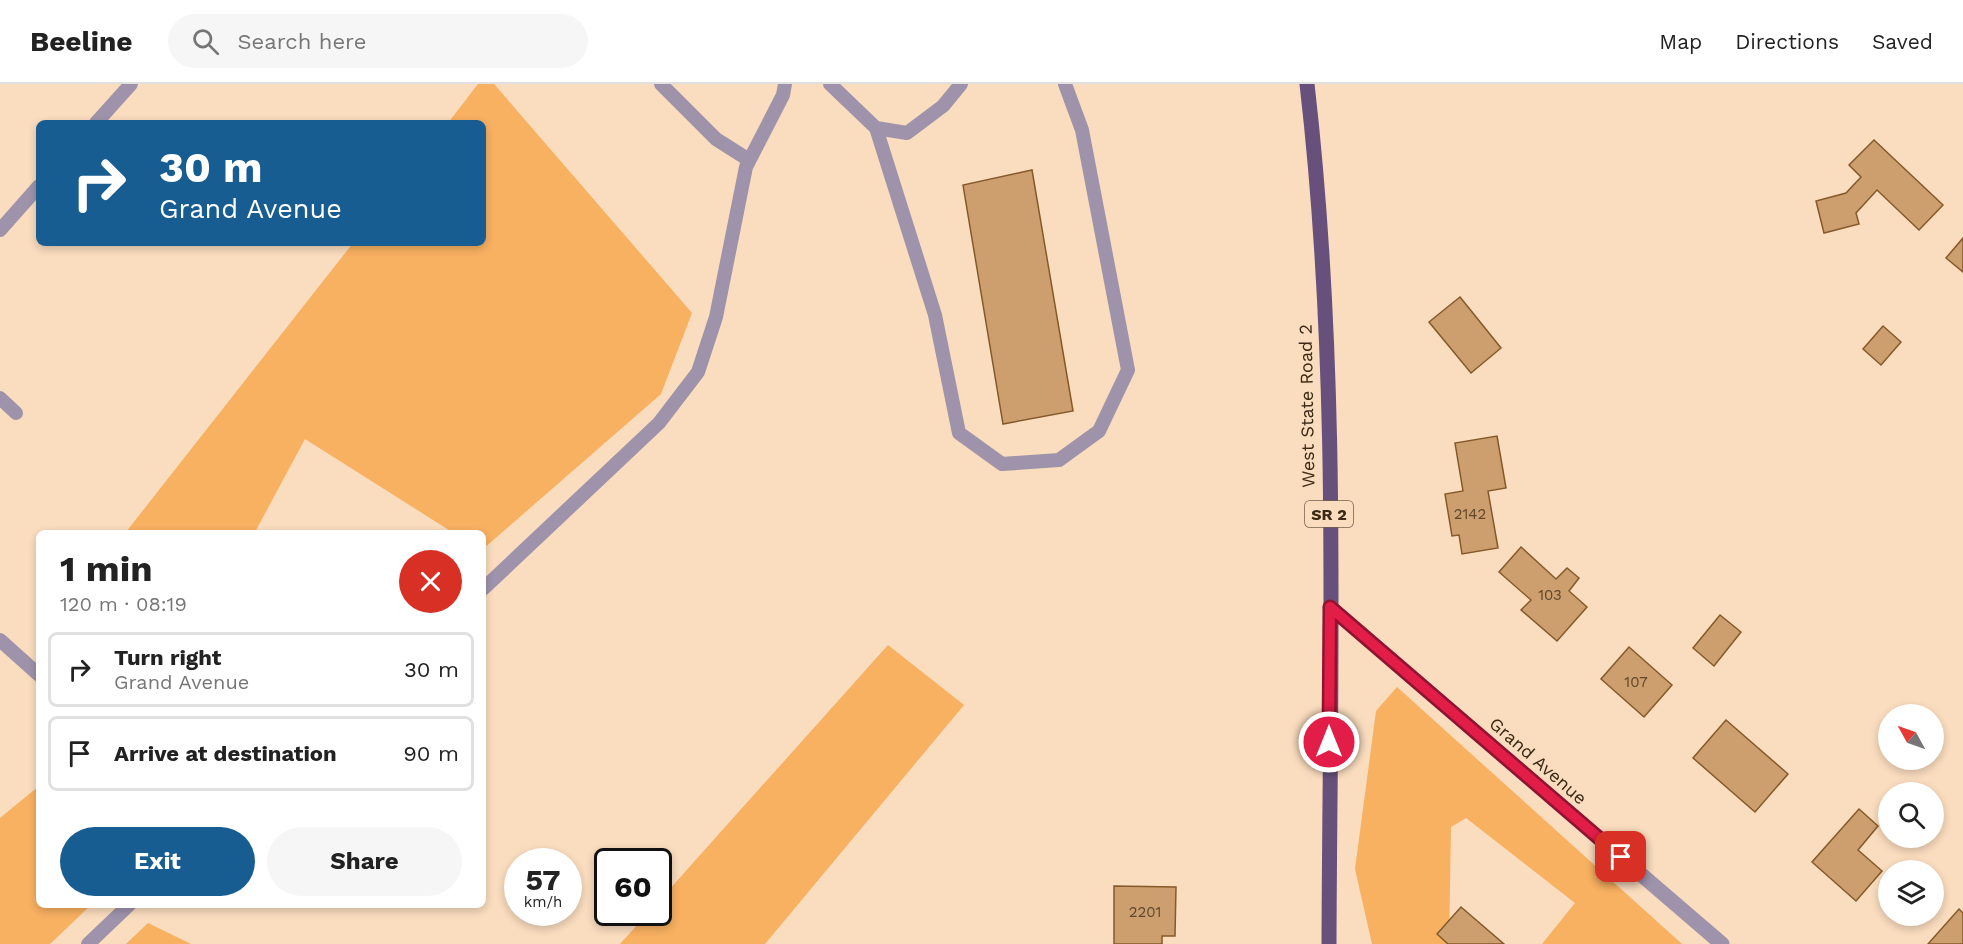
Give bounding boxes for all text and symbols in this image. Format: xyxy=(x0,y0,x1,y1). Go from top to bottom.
search box xyxy=(168,14,588,68)
text: Beeline xyxy=(30,25,132,58)
icon: search xyxy=(189,25,222,58)
text: Search here xyxy=(237,29,366,54)
text: Map xyxy=(1659,29,1702,54)
text: Directions xyxy=(1735,29,1839,54)
text: Saved xyxy=(1872,29,1933,54)
text: 30 m xyxy=(159,143,263,192)
icon: right xyxy=(60,144,138,222)
text: Grand Avenue xyxy=(159,193,342,225)
street label: West State Road 2 xyxy=(1295,324,1318,488)
road number: SR 2 xyxy=(1305,501,1353,527)
house number: 2142 xyxy=(1454,505,1486,523)
text: 1 min xyxy=(60,548,152,590)
button: close xyxy=(399,550,462,613)
house number: 103 xyxy=(1538,586,1562,604)
text: 120 m · 08:19 xyxy=(60,592,187,616)
text: Turn right xyxy=(114,645,221,670)
icon: right xyxy=(63,653,96,686)
text: 30 m xyxy=(404,657,459,682)
text: Grand Avenue xyxy=(114,670,249,694)
house number: 107 xyxy=(1624,673,1648,691)
north arrow xyxy=(1878,704,1944,770)
map controls xyxy=(1878,704,1944,926)
position arrow xyxy=(1297,710,1361,774)
street label: Grand Avenue xyxy=(1485,713,1591,809)
icon: arrive xyxy=(63,737,96,770)
text: Arrive at destination xyxy=(114,741,337,766)
text: 90 m xyxy=(403,741,459,766)
button: search xyxy=(1878,782,1944,848)
button: Exit xyxy=(60,827,255,896)
button: Share xyxy=(267,827,462,896)
pin xyxy=(1595,831,1646,882)
icon: arrive xyxy=(1604,840,1637,873)
speed limit sign: 60 xyxy=(594,848,672,926)
button: layers xyxy=(1878,860,1944,926)
text: 57 xyxy=(526,862,560,897)
text: km/h xyxy=(524,893,562,911)
house number: 2201 xyxy=(1129,903,1161,921)

